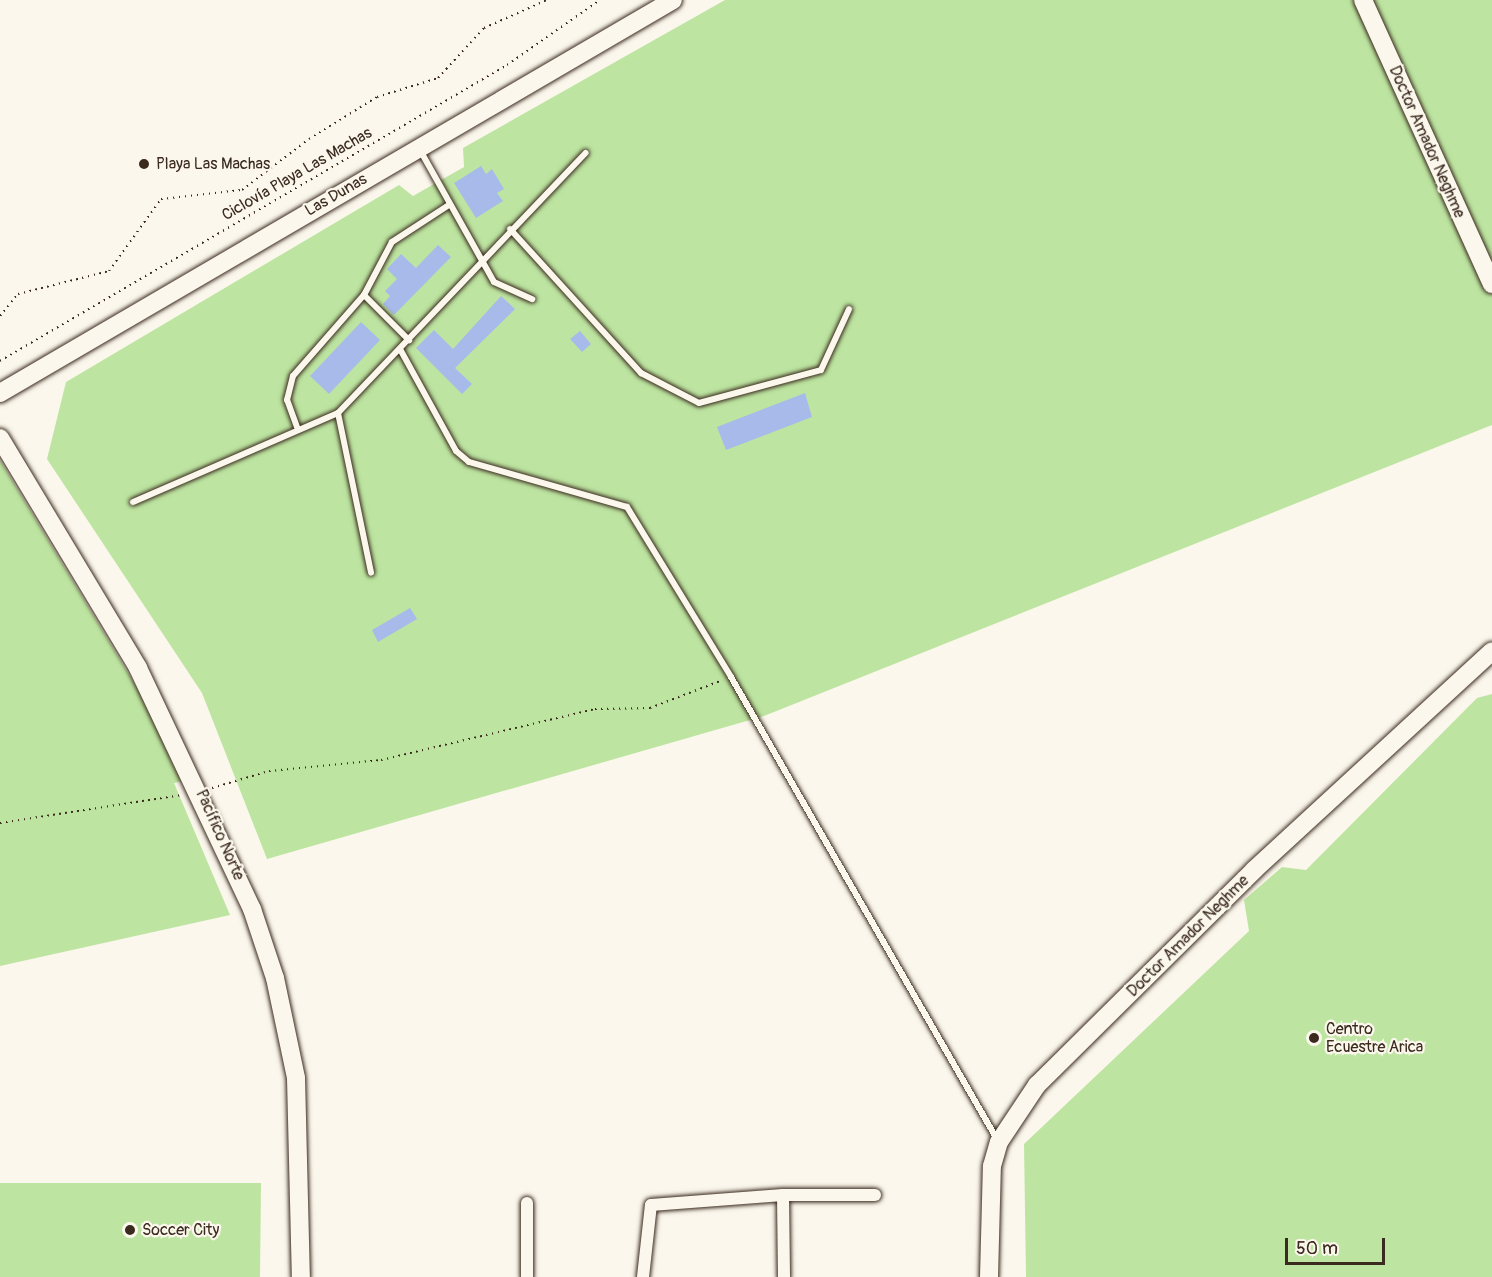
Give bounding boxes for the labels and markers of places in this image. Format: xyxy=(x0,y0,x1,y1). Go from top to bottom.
place label: Playa Las Machas xyxy=(156,154,270,174)
marker: Playa Las Machas xyxy=(137,157,151,171)
place label: Centro Ecuestre Arica xyxy=(1326,1019,1423,1057)
marker: Centro Ecuestre Arica xyxy=(1307,1031,1321,1045)
place label: Soccer City xyxy=(142,1220,219,1240)
marker: Soccer City xyxy=(123,1223,137,1237)

